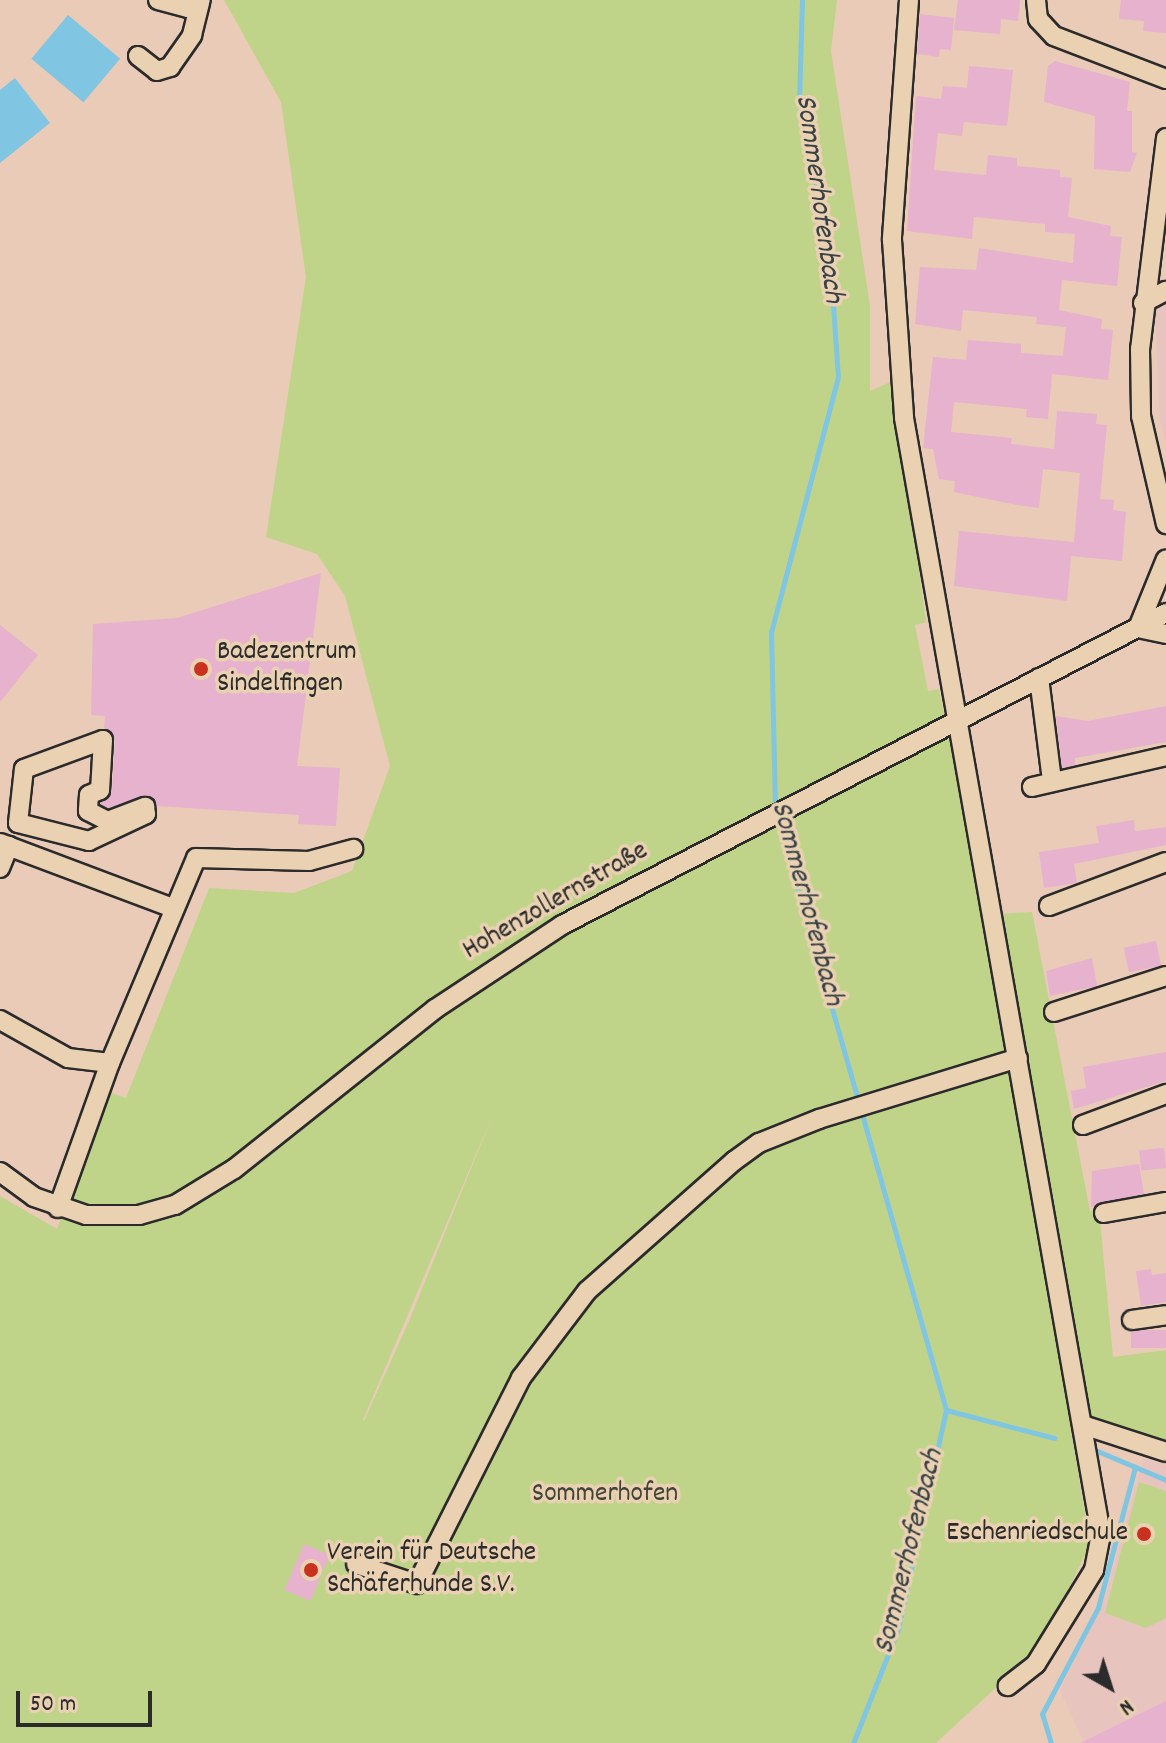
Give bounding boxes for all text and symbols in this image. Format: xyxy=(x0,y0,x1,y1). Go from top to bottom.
water label: Sommerhofenbach xyxy=(785,93,849,305)
place label: Badezentrum Sindelfingen xyxy=(217,636,357,702)
marker: Badezentrum Sindelfingen xyxy=(192,660,210,678)
water label: Sommerhofenbach xyxy=(760,798,850,1010)
street label: Hohenzollernstraße xyxy=(457,835,655,969)
water label: Sommerhofenbach xyxy=(868,1446,954,1658)
park label: Sommerhofen xyxy=(532,1478,678,1512)
place label: Eschenriedschule xyxy=(946,1517,1128,1551)
marker: Eschenriedschule xyxy=(1135,1525,1153,1543)
place label: Verein für Deutsche Schäferhunde S.V. xyxy=(327,1537,536,1603)
marker: Verein für Deutsche Schäferhunde S.V. xyxy=(302,1561,320,1579)
north arrow xyxy=(1070,1647,1150,1727)
scale bar xyxy=(20,1675,156,1725)
text: 50 m xyxy=(30,1688,76,1722)
text: N xyxy=(1111,1691,1139,1722)

